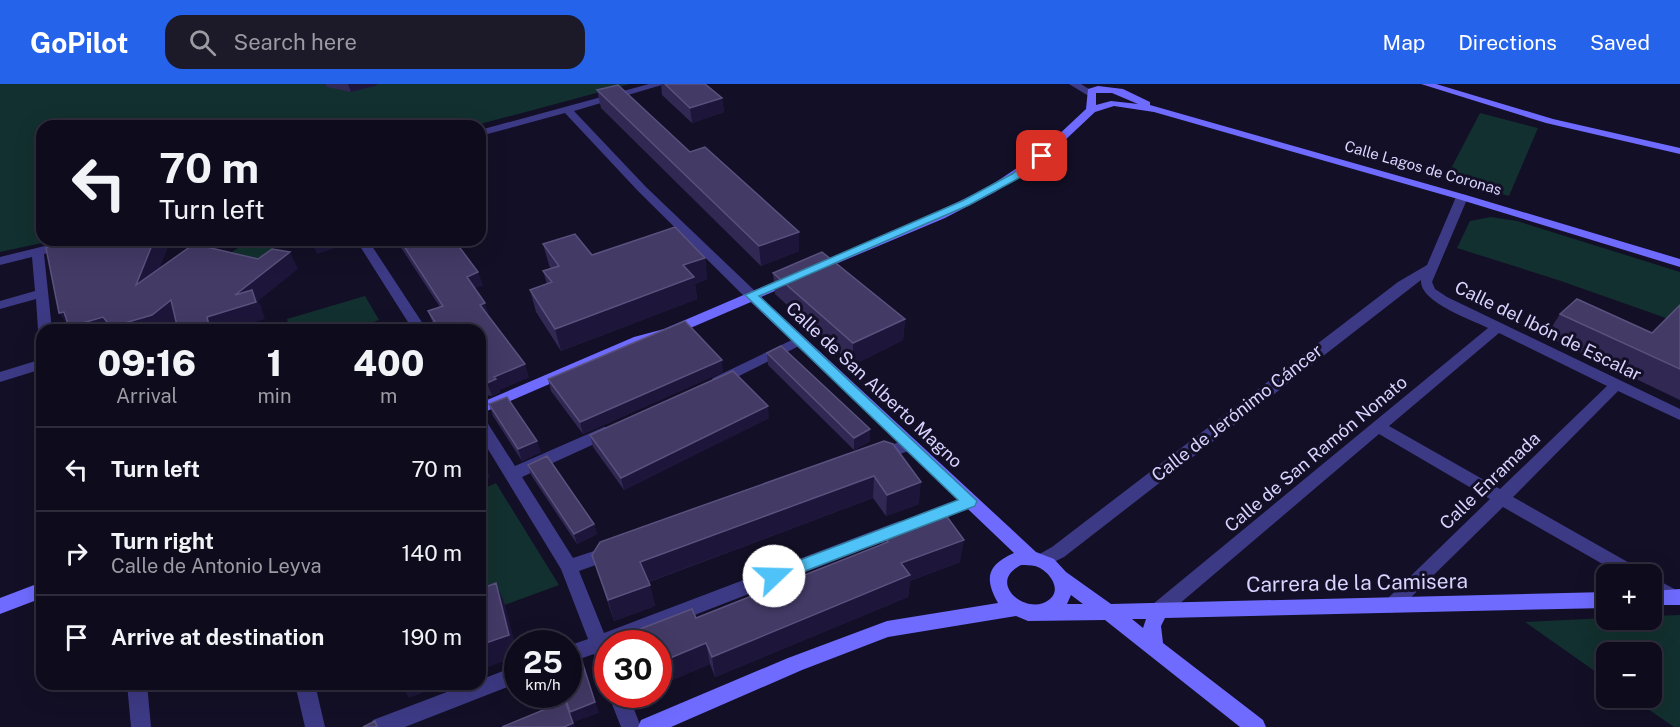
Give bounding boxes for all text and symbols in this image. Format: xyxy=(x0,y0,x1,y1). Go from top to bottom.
search box xyxy=(165,15,585,69)
text: GoPilot xyxy=(30,26,129,59)
icon: search xyxy=(186,26,219,59)
text: Search here xyxy=(234,29,357,55)
text: Map xyxy=(1383,30,1425,55)
text: Directions xyxy=(1458,30,1557,55)
text: Saved xyxy=(1590,30,1650,55)
pin xyxy=(1016,130,1067,181)
street label: Calle Lagos de Coronas xyxy=(1343,137,1504,198)
icon: arrive xyxy=(1025,139,1058,172)
text: 70 m xyxy=(159,143,259,192)
icon: left xyxy=(60,144,138,222)
text: Turn left xyxy=(159,193,265,225)
street label: Calle del Ibón de Escalar xyxy=(1451,276,1645,385)
street label: Calle de San Alberto Magno xyxy=(782,297,967,472)
street label: Calle de Jerónimo Cáncer xyxy=(1147,339,1326,486)
text: 09:16 xyxy=(97,342,196,384)
text: 1 xyxy=(267,342,282,384)
text: 400 xyxy=(353,342,424,384)
street label: Calle de San Ramón Nonato xyxy=(1220,371,1411,536)
text: Arrival xyxy=(116,384,178,408)
text: min xyxy=(258,384,291,408)
text: m xyxy=(380,384,397,408)
street label: Calle Enramada xyxy=(1435,428,1544,534)
icon: left xyxy=(60,453,93,486)
text: Turn left xyxy=(111,456,200,482)
text: 70 m xyxy=(411,456,462,482)
text: Turn right xyxy=(111,528,214,554)
icon: right xyxy=(60,537,93,570)
text: 140 m xyxy=(401,540,462,566)
position arrow xyxy=(742,544,806,608)
text: Calle de Antonio Leyva xyxy=(111,554,322,578)
map controls xyxy=(1596,564,1662,708)
button: + xyxy=(1596,564,1662,630)
street label: Carrera de la Camisera xyxy=(1246,568,1468,597)
icon: arrive xyxy=(60,621,93,654)
text: Arrive at destination xyxy=(111,624,324,650)
text: 190 m xyxy=(402,624,462,650)
speed limit sign: 30 xyxy=(594,630,672,708)
button: − xyxy=(1596,642,1662,708)
text: 25 xyxy=(523,644,563,680)
text: km/h xyxy=(525,676,561,693)

